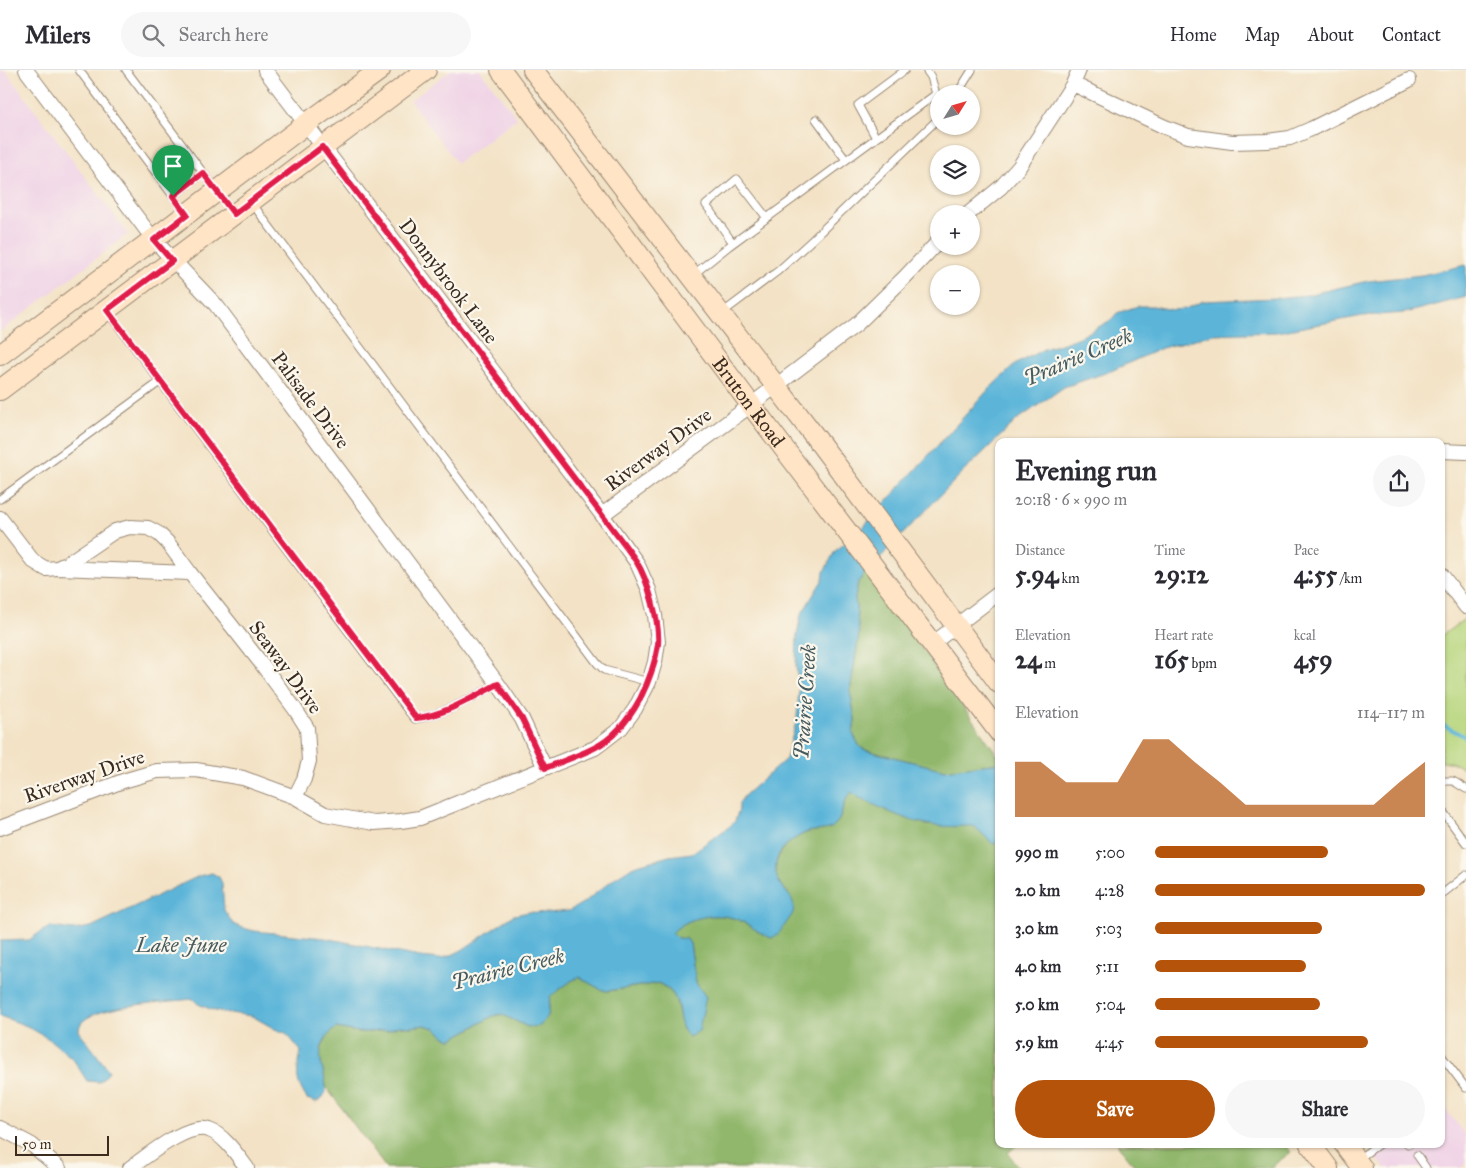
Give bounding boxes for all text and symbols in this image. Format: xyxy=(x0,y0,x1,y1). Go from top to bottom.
search box xyxy=(121,12,471,57)
text: Milers xyxy=(25,20,91,50)
icon: search xyxy=(139,21,167,49)
text: Search here xyxy=(179,23,268,46)
text: Home xyxy=(1170,24,1217,46)
text: Map xyxy=(1245,24,1280,46)
text: About xyxy=(1308,24,1354,46)
text: Contact xyxy=(1382,24,1441,46)
north arrow xyxy=(930,85,980,135)
map controls xyxy=(930,85,980,315)
pin xyxy=(152,145,194,196)
button: layers xyxy=(930,145,980,195)
icon: arrive xyxy=(159,152,187,180)
button: + xyxy=(930,205,980,255)
street label: Donnybrook Lane xyxy=(394,214,504,348)
button: − xyxy=(930,265,980,315)
water label: Prairie Creek xyxy=(1020,322,1137,391)
street label: Palisade Drive xyxy=(267,347,355,453)
street label: Bruton Road xyxy=(707,352,790,452)
street label: Riverway Drive xyxy=(600,402,716,496)
text: Evening run xyxy=(1015,453,1157,488)
button: share xyxy=(1373,455,1425,507)
text: 20:18 · 6 × 990 m xyxy=(1015,490,1127,509)
text: Distance xyxy=(1015,542,1065,559)
text: Time xyxy=(1154,542,1185,559)
text: Pace xyxy=(1294,542,1319,559)
text: 5.94 xyxy=(1015,559,1059,590)
text: 29:12 xyxy=(1154,559,1209,590)
text: 4:55 xyxy=(1294,559,1337,590)
text: km xyxy=(1059,570,1080,587)
text: /km xyxy=(1337,570,1362,587)
street label: Seaway Drive xyxy=(244,616,328,718)
text: Elevation xyxy=(1015,627,1071,644)
text: Heart rate xyxy=(1154,627,1213,644)
text: kcal xyxy=(1294,627,1316,644)
water label: Prairie Creek xyxy=(788,643,822,760)
text: 24 xyxy=(1015,644,1041,675)
text: 165 xyxy=(1154,644,1189,675)
text: 459 xyxy=(1294,644,1333,675)
text: m xyxy=(1041,655,1056,672)
text: bpm xyxy=(1189,655,1217,672)
text: Elevation xyxy=(1015,703,1079,722)
text: 114–117 m xyxy=(1357,703,1425,722)
street label: Riverway Drive xyxy=(21,744,147,808)
text: 990 m xyxy=(1015,843,1058,862)
text: 5:00 xyxy=(1095,843,1125,862)
text: 2.0 km xyxy=(1015,881,1060,900)
text: 4:28 xyxy=(1095,881,1124,900)
text: 3.0 km xyxy=(1015,919,1058,938)
text: 5:03 xyxy=(1095,919,1122,938)
water label: Lake June xyxy=(135,932,228,958)
water label: Prairie Creek xyxy=(449,942,568,996)
text: 4.0 km xyxy=(1015,957,1061,976)
text: 5:11 xyxy=(1095,957,1119,976)
text: 5.0 km xyxy=(1015,995,1059,1014)
text: 5:04 xyxy=(1095,995,1125,1014)
text: 5.9 km xyxy=(1015,1033,1058,1052)
text: 4:45 xyxy=(1095,1033,1124,1052)
button: Save xyxy=(1015,1080,1215,1138)
button: Share xyxy=(1225,1080,1425,1138)
scale bar xyxy=(15,1133,109,1156)
text: 50 m xyxy=(22,1136,51,1153)

